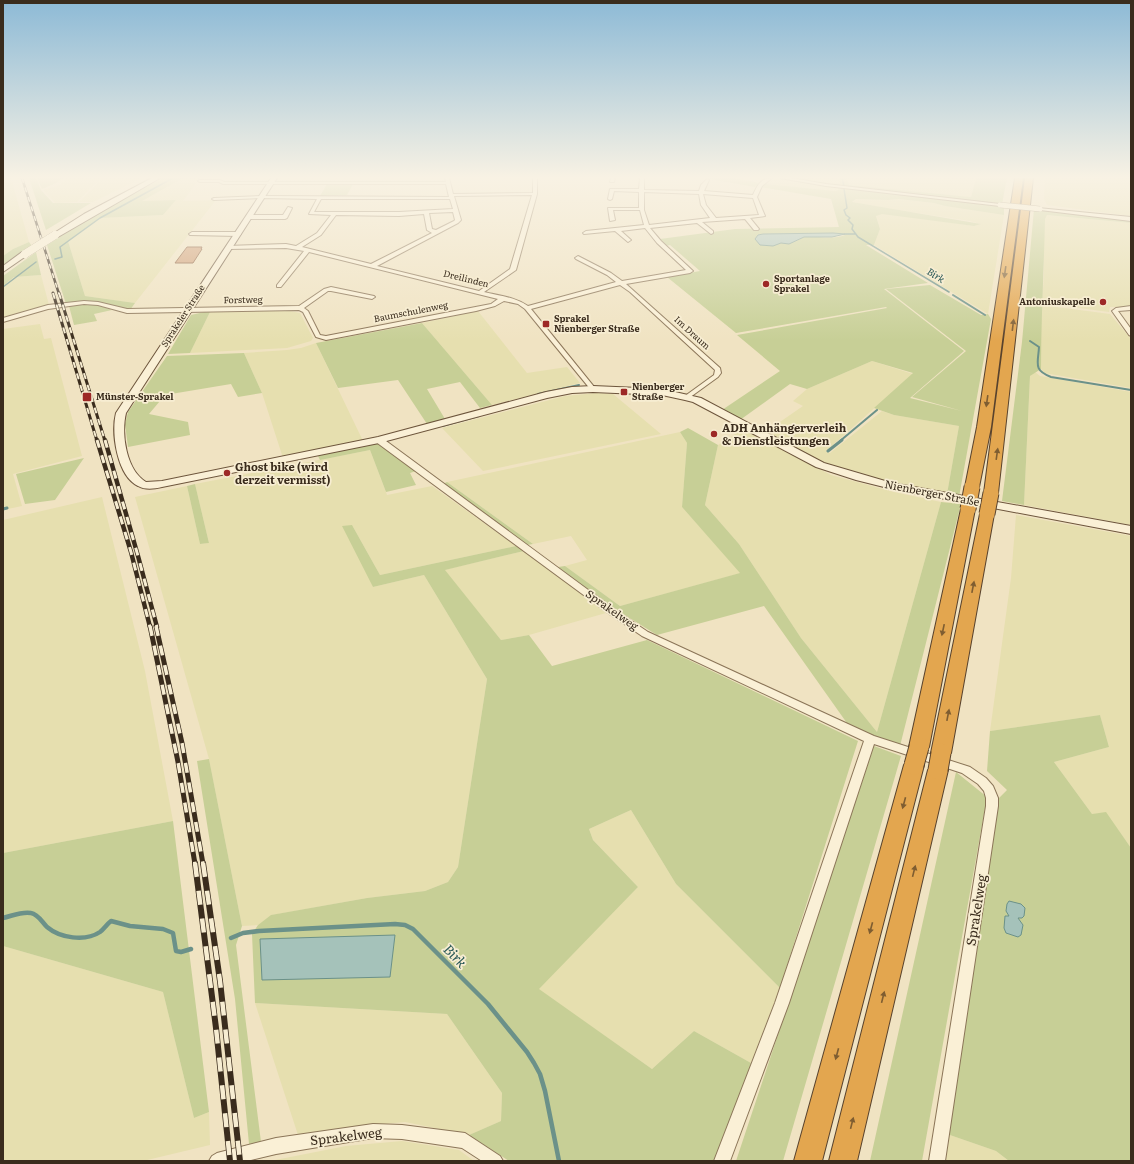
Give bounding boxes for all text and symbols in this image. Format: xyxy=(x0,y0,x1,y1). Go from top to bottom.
water label: Birk xyxy=(924,263,949,286)
street label: Dreilinden xyxy=(442,266,491,290)
one-way arrow xyxy=(1002,266,1008,278)
place label: Sportanlage Sprakel xyxy=(774,271,830,295)
marker: Sportanlage Sprakel xyxy=(761,279,771,289)
street label: Sprakeler Straße xyxy=(157,281,208,349)
street label: Forstweg xyxy=(223,292,264,306)
place label: Antoniuskapelle xyxy=(1019,294,1095,308)
street label: Baumschulenweg xyxy=(373,297,450,325)
marker: Antoniuskapelle xyxy=(1098,297,1108,307)
place label: Sprakel Nienberger Straße xyxy=(554,311,640,335)
street label: Im Draum xyxy=(671,312,714,352)
marker: Sprakel Nienberger Straße xyxy=(541,319,551,329)
one-way arrow xyxy=(1010,319,1016,331)
place label: Nienberger Straße xyxy=(632,379,685,403)
marker: Nienberger Straße xyxy=(619,387,629,397)
place label: Münster-Sprakel xyxy=(96,389,174,403)
marker: Münster-Sprakel xyxy=(81,391,93,403)
one-way arrow xyxy=(984,395,990,407)
place label: ADH Anhängerverleih & Dienstleistungen xyxy=(722,419,847,448)
marker: ADH Anhängerverleih & Dienstleistungen xyxy=(709,429,719,439)
one-way arrow xyxy=(994,448,1000,460)
place label: Ghost bike (wird derzeit vermisst) xyxy=(235,458,330,487)
marker: Ghost bike (wird derzeit vermisst) xyxy=(222,468,232,478)
street label: Nienberger Straße xyxy=(883,475,981,509)
one-way arrow xyxy=(970,581,976,593)
street label: Sprakelweg xyxy=(583,585,643,634)
one-way arrow xyxy=(940,624,946,636)
one-way arrow xyxy=(946,709,952,721)
one-way arrow xyxy=(901,796,907,809)
one-way arrow xyxy=(911,864,917,877)
street label: Sprakelweg xyxy=(960,872,991,947)
one-way arrow xyxy=(867,922,873,934)
water label: Birk xyxy=(439,939,472,972)
one-way arrow xyxy=(880,991,886,1003)
one-way arrow xyxy=(834,1048,840,1060)
one-way arrow xyxy=(849,1117,855,1129)
street label: Sprakelweg xyxy=(309,1122,384,1149)

